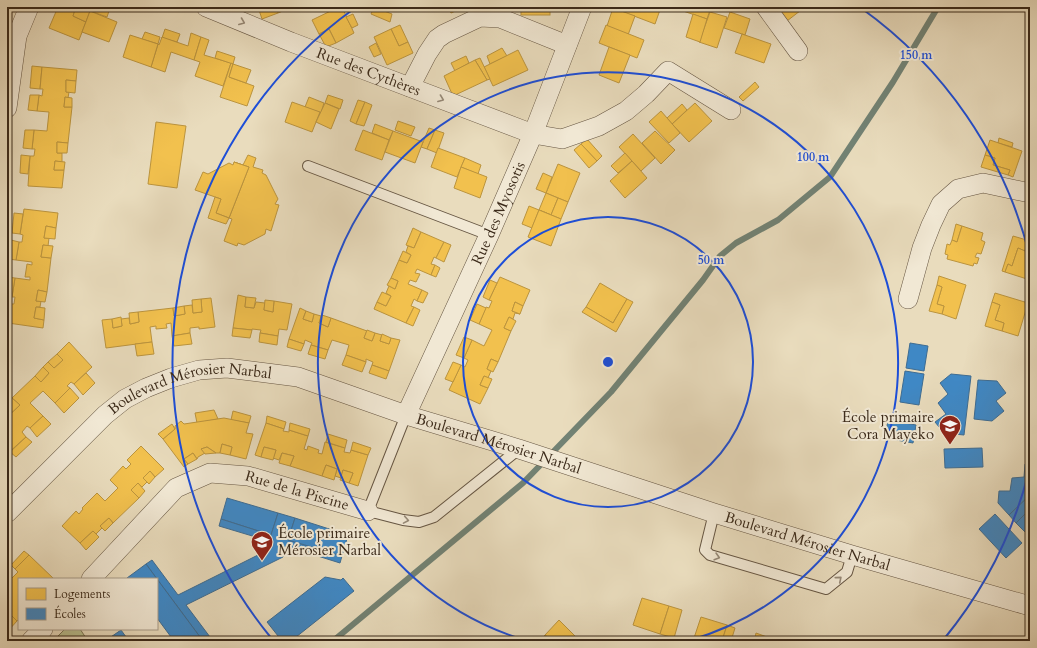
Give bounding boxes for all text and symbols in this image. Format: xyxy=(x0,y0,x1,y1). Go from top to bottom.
one-way arrow xyxy=(238,17,245,25)
street label: Rue des Cythères xyxy=(314,43,424,100)
text: 150 m xyxy=(900,47,933,63)
one-way arrow xyxy=(438,95,445,103)
text: 100 m xyxy=(797,149,830,165)
street label: Rue des Myosotis xyxy=(467,158,530,268)
text: 50 m xyxy=(698,252,725,268)
centre of rings xyxy=(601,355,615,369)
street label: Boulevard Mérosier Narbal xyxy=(104,358,273,419)
place label: École primaire Cora Mayeko xyxy=(842,407,934,444)
street label: Boulevard Mérosier Narbal xyxy=(414,409,584,479)
school or university icon: École primaire Cora Mayeko xyxy=(937,413,963,446)
street label: Rue de la Piscine xyxy=(243,466,352,515)
street label: Boulevard Mérosier Narbal xyxy=(722,507,893,576)
one-way arrow xyxy=(403,516,409,524)
place label: École primaire Mérosier Narbal xyxy=(278,523,381,560)
school or university icon: École primaire Mérosier Narbal xyxy=(249,529,275,562)
one-way arrow xyxy=(713,552,720,561)
one-way arrow xyxy=(834,577,841,584)
legend xyxy=(18,578,158,630)
text: Logements xyxy=(54,586,110,602)
text: Écoles xyxy=(54,605,86,622)

